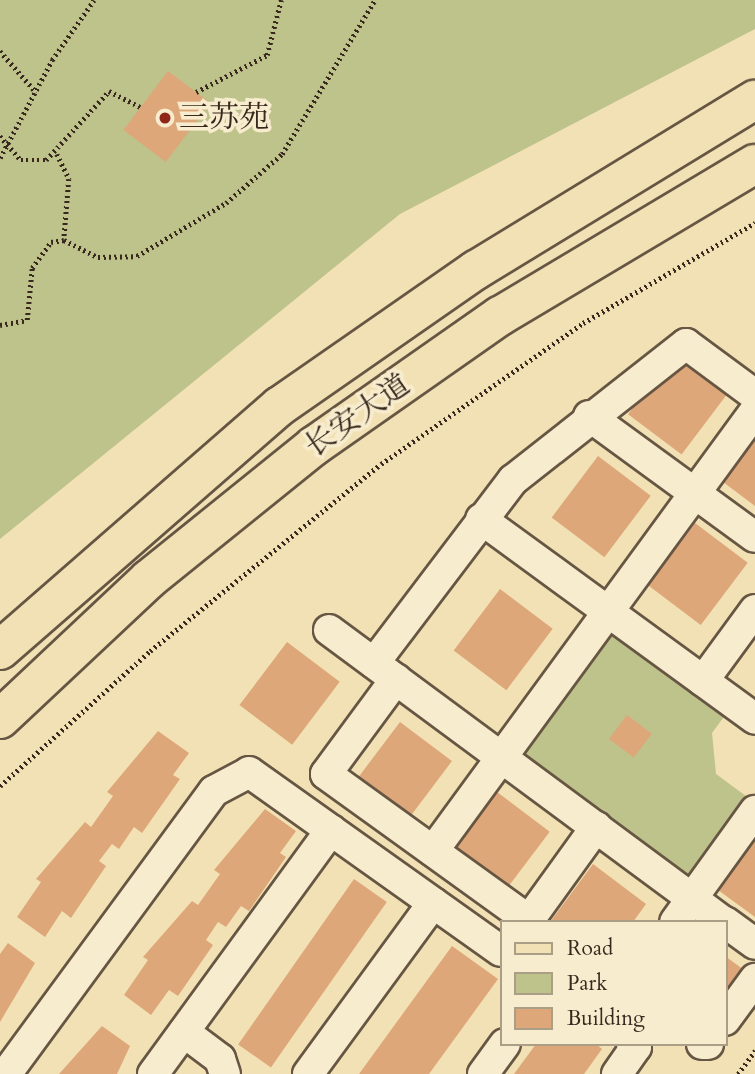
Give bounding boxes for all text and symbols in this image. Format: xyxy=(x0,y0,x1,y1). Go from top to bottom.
place label: 三苏苑 xyxy=(179,100,269,136)
marker: 三苏苑 xyxy=(157,110,173,126)
street label: 长安大道 xyxy=(299,367,417,465)
legend xyxy=(500,920,727,1046)
text: Road xyxy=(567,934,613,963)
text: Park xyxy=(567,969,607,998)
text: Building xyxy=(567,1004,645,1033)

